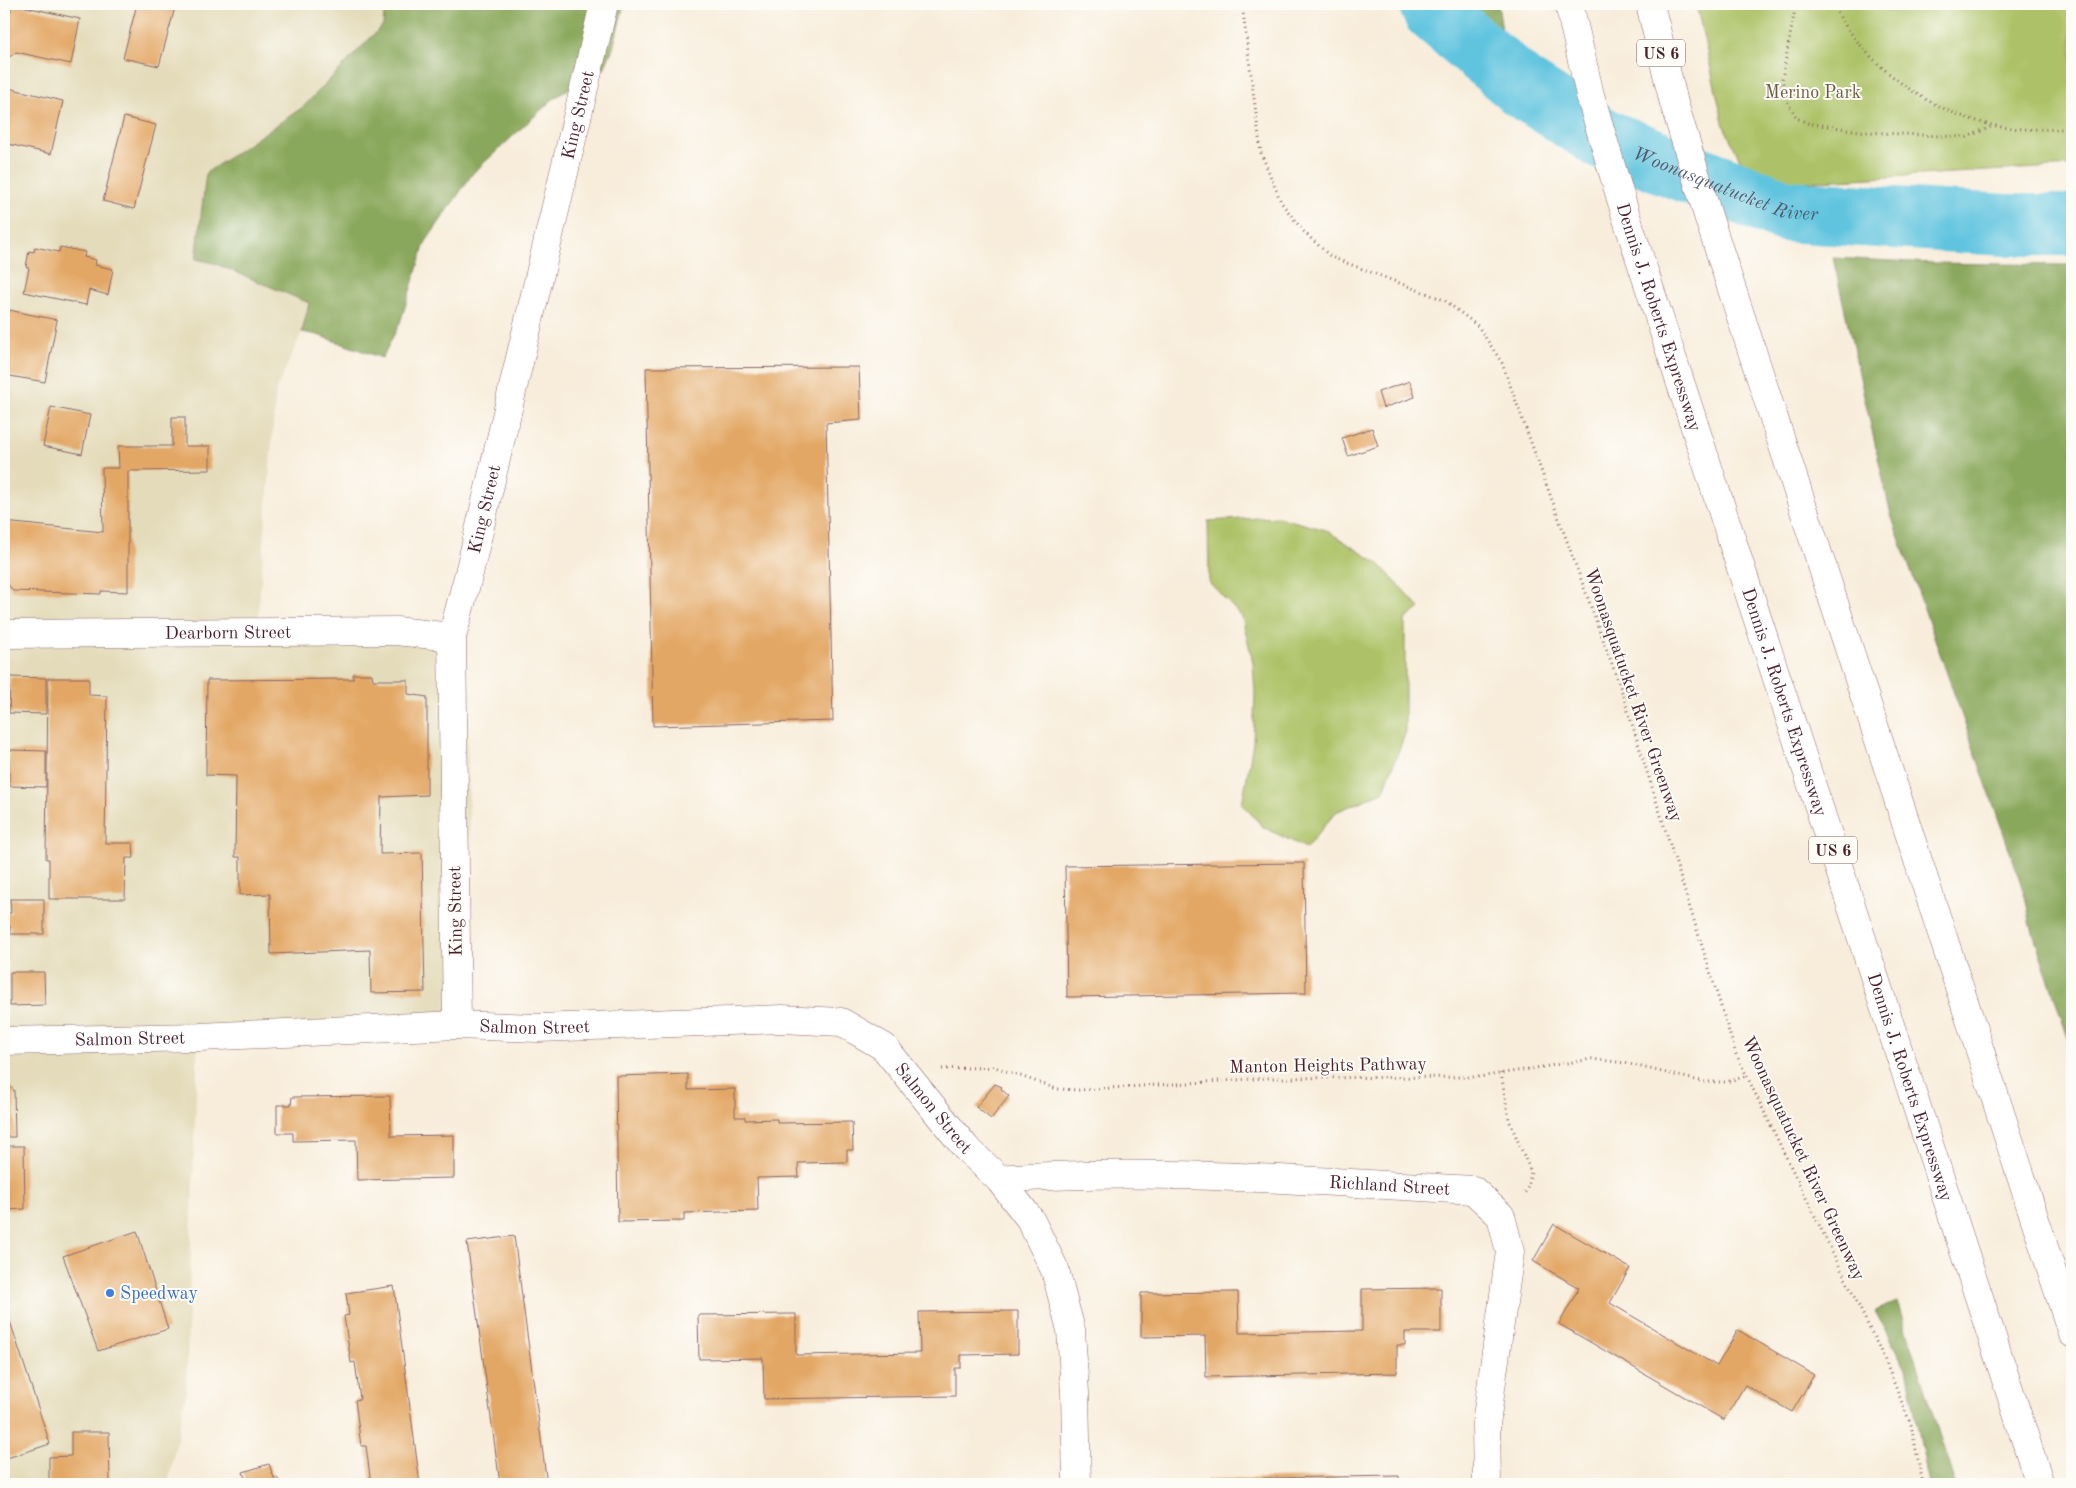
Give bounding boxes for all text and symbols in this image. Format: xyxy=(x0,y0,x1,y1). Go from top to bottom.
road number: US 6 xyxy=(1637,40,1685,66)
street label: King Street xyxy=(559,69,598,161)
park label: Merino Park xyxy=(1765,84,1861,102)
water label: Woonasquatucket River xyxy=(1629,145,1819,225)
street label: Dennis J. Roberts Expressway xyxy=(1613,201,1704,434)
street label: King Street xyxy=(466,463,504,555)
street label: Woonasquatucket River Greenway xyxy=(1581,566,1685,825)
street label: Dennis J. Roberts Expressway xyxy=(1738,586,1830,819)
street label: Dearborn Street xyxy=(165,624,291,643)
road number: US 6 xyxy=(1809,836,1857,864)
street label: King Street xyxy=(446,866,466,956)
street label: Dennis J. Roberts Expressway xyxy=(1864,971,1955,1204)
street label: Salmon Street xyxy=(479,1018,590,1038)
street label: Salmon Street xyxy=(74,1029,186,1050)
street label: Woonasquatucket River Greenway xyxy=(1738,1033,1868,1284)
street label: Manton Heights Pathway xyxy=(1229,1055,1427,1077)
street label: Salmon Street xyxy=(891,1060,974,1158)
street label: Richland Street xyxy=(1329,1174,1451,1199)
place label: Speedway xyxy=(120,1285,198,1303)
marker: Speedway xyxy=(104,1287,116,1299)

